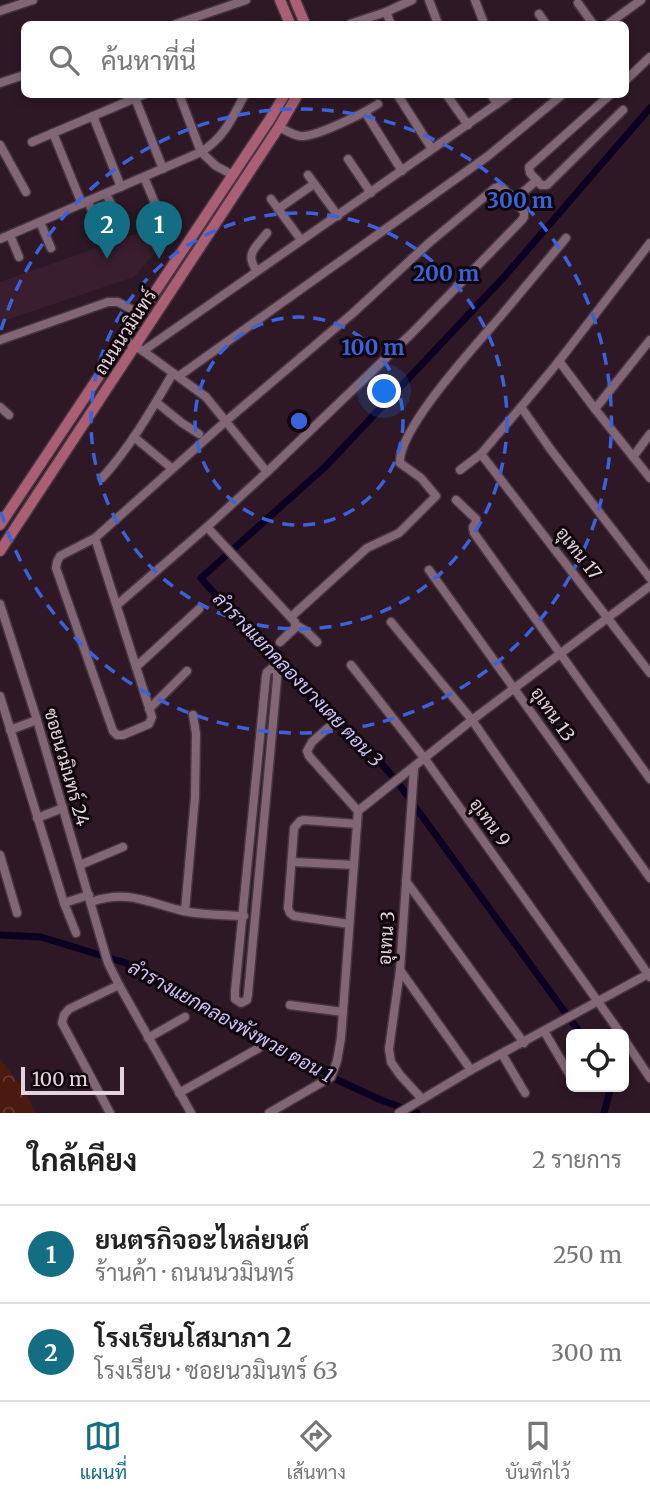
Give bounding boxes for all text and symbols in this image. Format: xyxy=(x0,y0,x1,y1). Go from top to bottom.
search box xyxy=(21,21,629,98)
icon: search xyxy=(45,41,83,79)
text: ค้นหาที่นี่ xyxy=(101,44,196,77)
text: 300 m xyxy=(487,187,553,214)
pin: 2 xyxy=(84,201,130,259)
pin: 1 xyxy=(136,201,182,259)
text: 200 m xyxy=(413,260,479,287)
street label: ถนนนวมินทร์ xyxy=(88,284,161,379)
text: 100 m xyxy=(342,334,404,361)
your location xyxy=(367,374,401,408)
centre of rings xyxy=(287,409,311,433)
street label: อุเทน 17 xyxy=(550,522,607,585)
water label: ลำรางแยกคลองบางเตย ตอน 3 xyxy=(208,587,388,771)
street label: อุเทน 13 xyxy=(525,682,580,746)
street label: ซอยนวมินทร์ 24 xyxy=(39,705,96,828)
street label: อุเทน 9 xyxy=(464,793,515,851)
street label: อุเทน 3 xyxy=(373,910,400,966)
water label: ลำรางแยกคลองพังพวย ตอน 1 xyxy=(124,955,338,1087)
map controls xyxy=(566,1029,629,1092)
button: locate xyxy=(566,1029,629,1092)
scale bar xyxy=(21,1064,124,1096)
text: 100 m xyxy=(32,1067,88,1091)
text: ใกล้เคียง xyxy=(28,1141,137,1179)
text: 2 รายการ xyxy=(532,1145,622,1174)
text: ยนตรกิจอะไหล่ยนต์ xyxy=(95,1223,309,1256)
text: 1 xyxy=(46,1240,56,1269)
text: 250 m xyxy=(553,1240,622,1269)
text: ร้านค้า · ถนนนวมินทร์ xyxy=(95,1258,295,1287)
text: โรงเรียนโสมาภา 2 xyxy=(95,1321,292,1354)
text: 2 xyxy=(44,1338,58,1367)
text: 300 m xyxy=(551,1338,622,1367)
text: โรงเรียน · ซอยนวมินทร์ 63 xyxy=(95,1356,338,1385)
tab: แผนที่ xyxy=(80,1417,127,1484)
tab: เส้นทาง xyxy=(287,1417,346,1484)
tab: บันทึกไว้ xyxy=(505,1417,570,1484)

